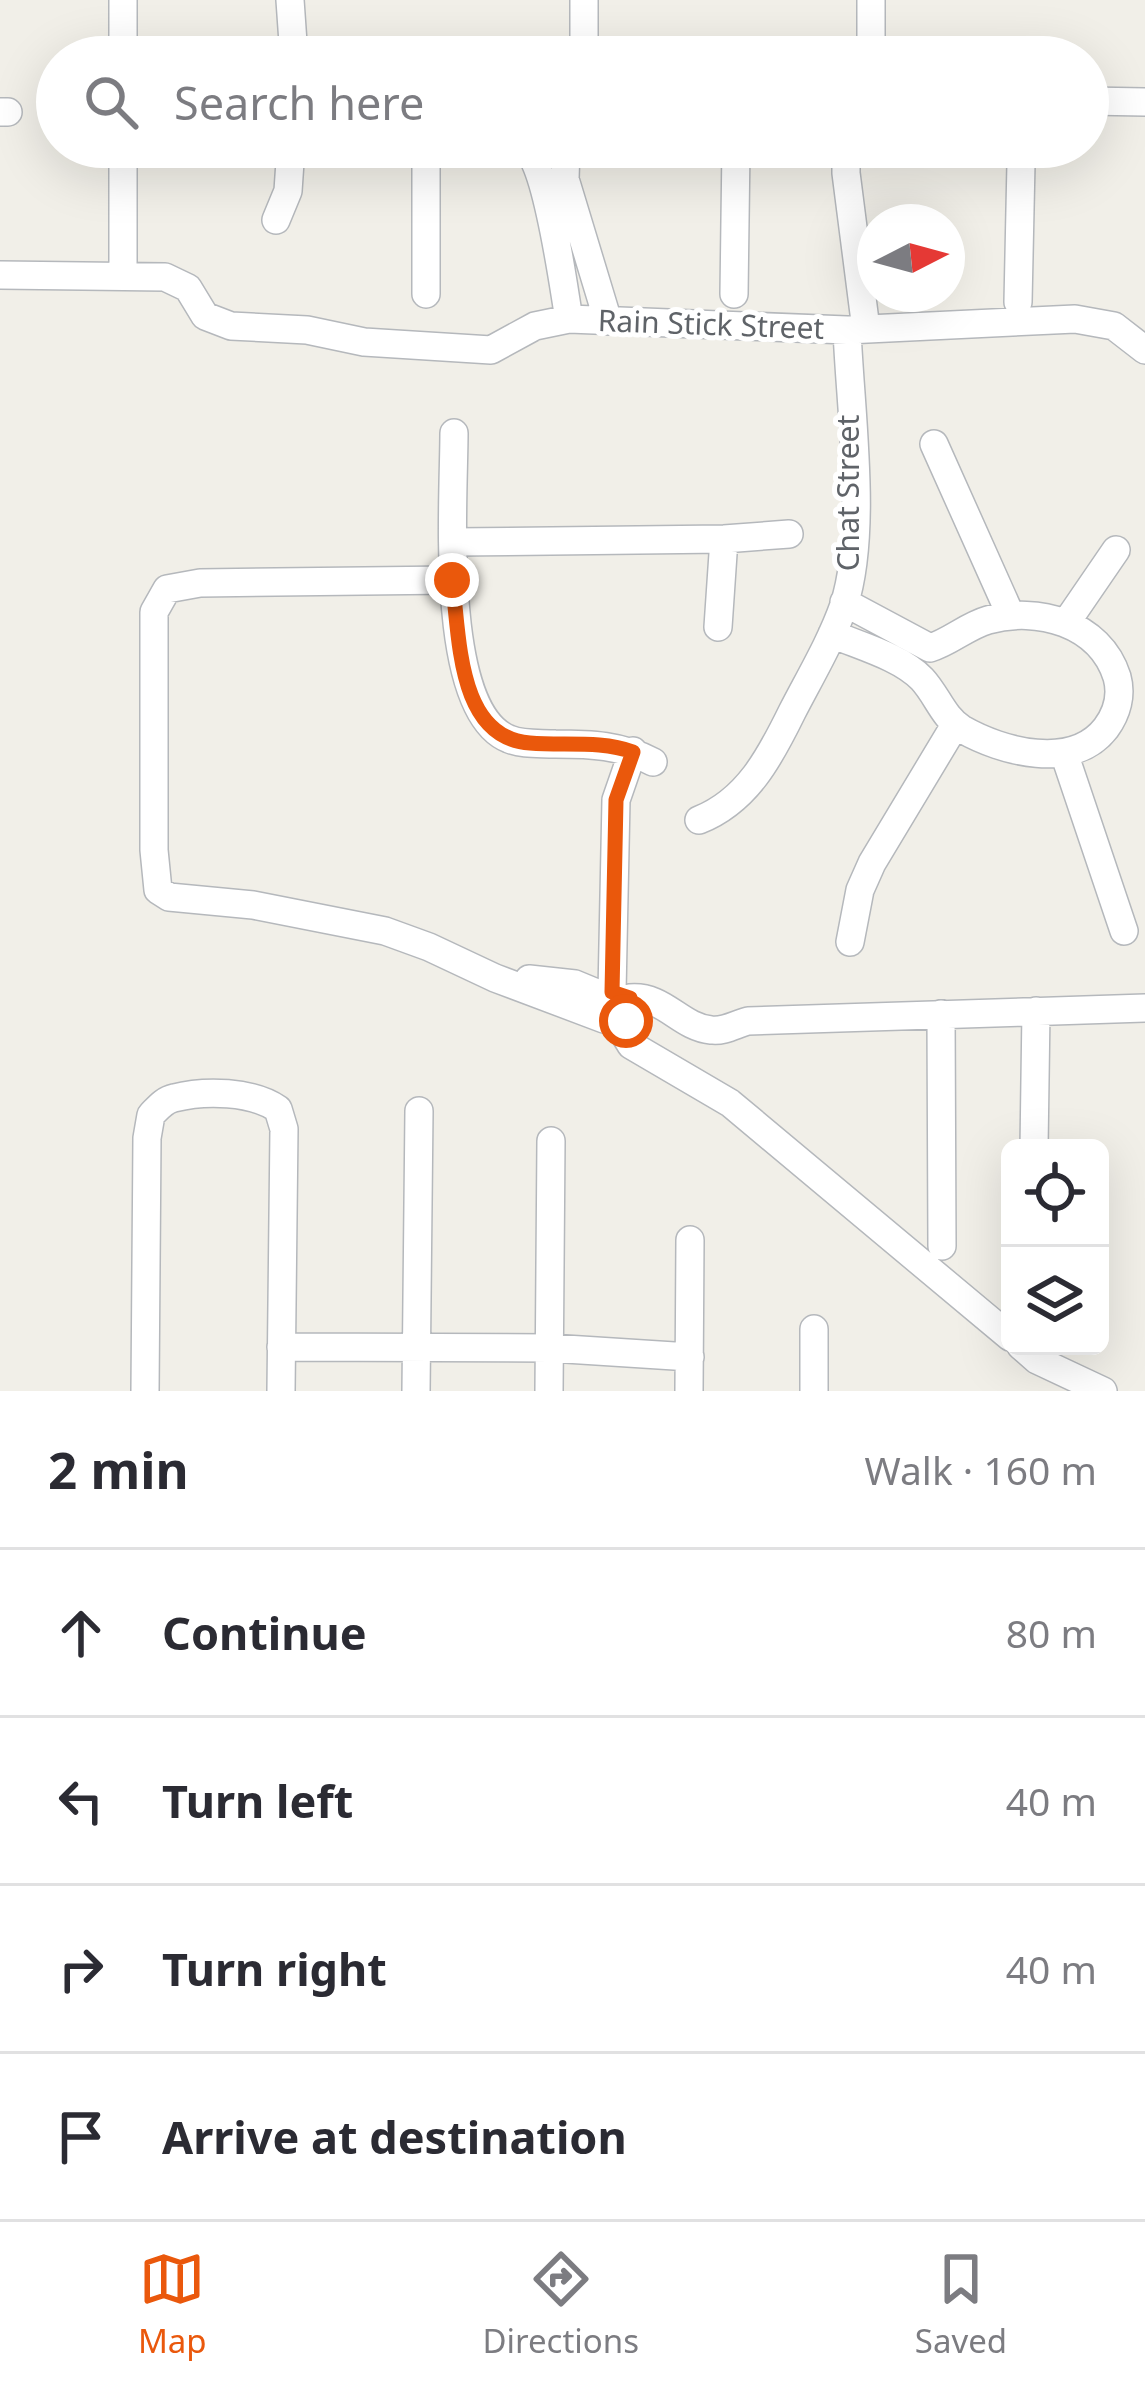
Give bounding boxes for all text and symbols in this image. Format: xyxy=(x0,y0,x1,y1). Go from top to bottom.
search box xyxy=(36,36,1109,168)
icon: search xyxy=(78,69,144,135)
text: Search here xyxy=(174,72,424,133)
north arrow xyxy=(857,204,965,312)
street label: Rain Stick Street xyxy=(597,299,825,348)
street label: Chat Street xyxy=(827,414,868,571)
route end xyxy=(425,553,479,607)
route start xyxy=(599,994,653,1048)
map controls xyxy=(1001,1139,1109,1355)
button: locate xyxy=(1001,1139,1109,1247)
button: layers xyxy=(1001,1247,1109,1355)
text: 2 min xyxy=(48,1434,189,1504)
text: Walk · 160 m xyxy=(864,1443,1097,1496)
icon: ahead xyxy=(48,1600,114,1666)
text: Continue xyxy=(162,1602,367,1663)
text: 80 m xyxy=(1006,1606,1097,1659)
icon: left xyxy=(48,1768,114,1834)
text: Turn left xyxy=(162,1770,353,1831)
text: 40 m xyxy=(1006,1774,1097,1827)
icon: right xyxy=(48,1936,114,2002)
text: Turn right xyxy=(162,1938,387,1999)
text: 40 m xyxy=(1006,1942,1097,1995)
icon: arrive xyxy=(48,2104,114,2170)
text: Arrive at destination xyxy=(162,2106,627,2167)
tab: Map xyxy=(138,2246,207,2363)
tab: Directions xyxy=(482,2246,639,2363)
tab: Saved xyxy=(915,2246,1007,2363)

